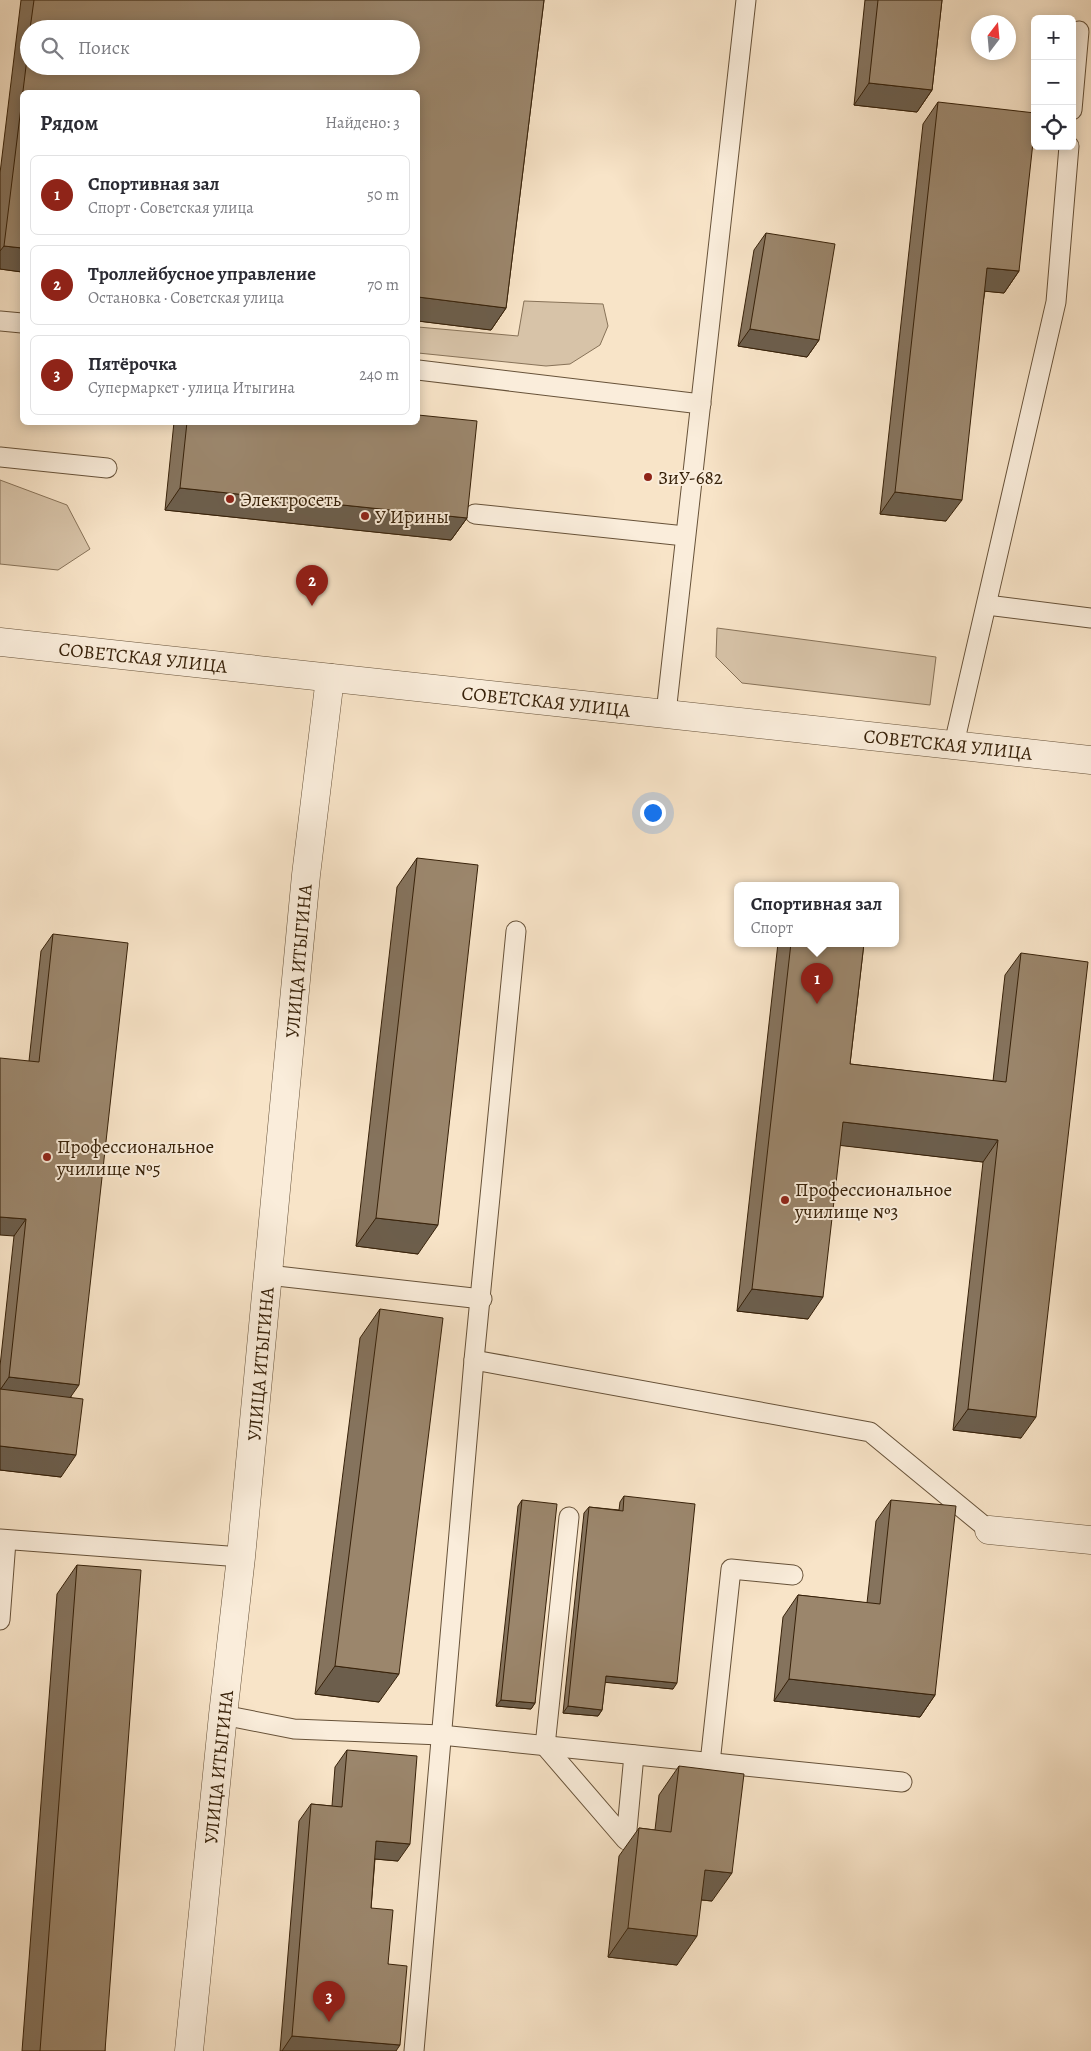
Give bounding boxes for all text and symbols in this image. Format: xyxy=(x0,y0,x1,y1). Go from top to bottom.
north arrow xyxy=(971,15,1016,60)
map controls xyxy=(1031,15,1076,150)
button: + xyxy=(1031,15,1076,60)
search box xyxy=(20,20,420,75)
icon: search xyxy=(38,34,66,62)
text: Поиск xyxy=(78,35,130,61)
button: − xyxy=(1031,60,1076,105)
button: locate xyxy=(1031,105,1076,150)
text: Рядом xyxy=(40,109,98,137)
text: Найдено: 3 xyxy=(325,112,400,134)
text: Спортивная зал xyxy=(88,171,220,197)
text: 1 xyxy=(54,184,60,206)
text: 50 m xyxy=(367,184,399,206)
text: Спорт · Советская улица xyxy=(88,197,254,219)
text: Троллейбусное управление xyxy=(88,261,316,287)
text: 2 xyxy=(53,274,61,296)
text: 70 m xyxy=(367,274,399,296)
text: Остановка · Советская улица xyxy=(88,287,284,309)
text: Пятёрочка xyxy=(88,351,177,377)
text: 3 xyxy=(54,364,60,386)
text: 240 m xyxy=(359,364,399,386)
text: Супермаркет · улица Итыгина xyxy=(88,377,295,399)
place label: ЗиУ-682 xyxy=(658,465,723,491)
marker: ЗиУ-682 xyxy=(642,471,654,483)
place label: Электросеть xyxy=(240,487,341,513)
marker: Электросеть xyxy=(224,493,236,505)
place label: У Ирины xyxy=(375,504,449,530)
marker: У Ирины xyxy=(359,510,371,522)
pin: 2 xyxy=(296,565,328,606)
street label: СОВЕТСКАЯ УЛИЦА xyxy=(57,636,229,680)
street label: СОВЕТСКАЯ УЛИЦА xyxy=(460,680,632,724)
street label: СОВЕТСКАЯ УЛИЦА xyxy=(862,723,1034,767)
your location xyxy=(640,800,666,826)
street label: УЛИЦА ИТЫГИНА xyxy=(279,882,319,1039)
popup xyxy=(734,882,899,947)
text: Спортивная зал xyxy=(751,891,882,917)
text: Спорт xyxy=(751,917,793,939)
pin: 1 xyxy=(801,963,833,1004)
place label: Профессиональное училище №5 xyxy=(56,1134,214,1182)
marker: Профессиональное училище №5 xyxy=(41,1151,53,1163)
place label: Профессиональное училище №3 xyxy=(794,1177,952,1225)
marker: Профессиональное училище №3 xyxy=(779,1194,791,1206)
street label: УЛИЦА ИТЫГИНА xyxy=(241,1285,281,1442)
street label: УЛИЦА ИТЫГИНА xyxy=(198,1688,240,1845)
pin: 3 xyxy=(313,1981,345,2022)

